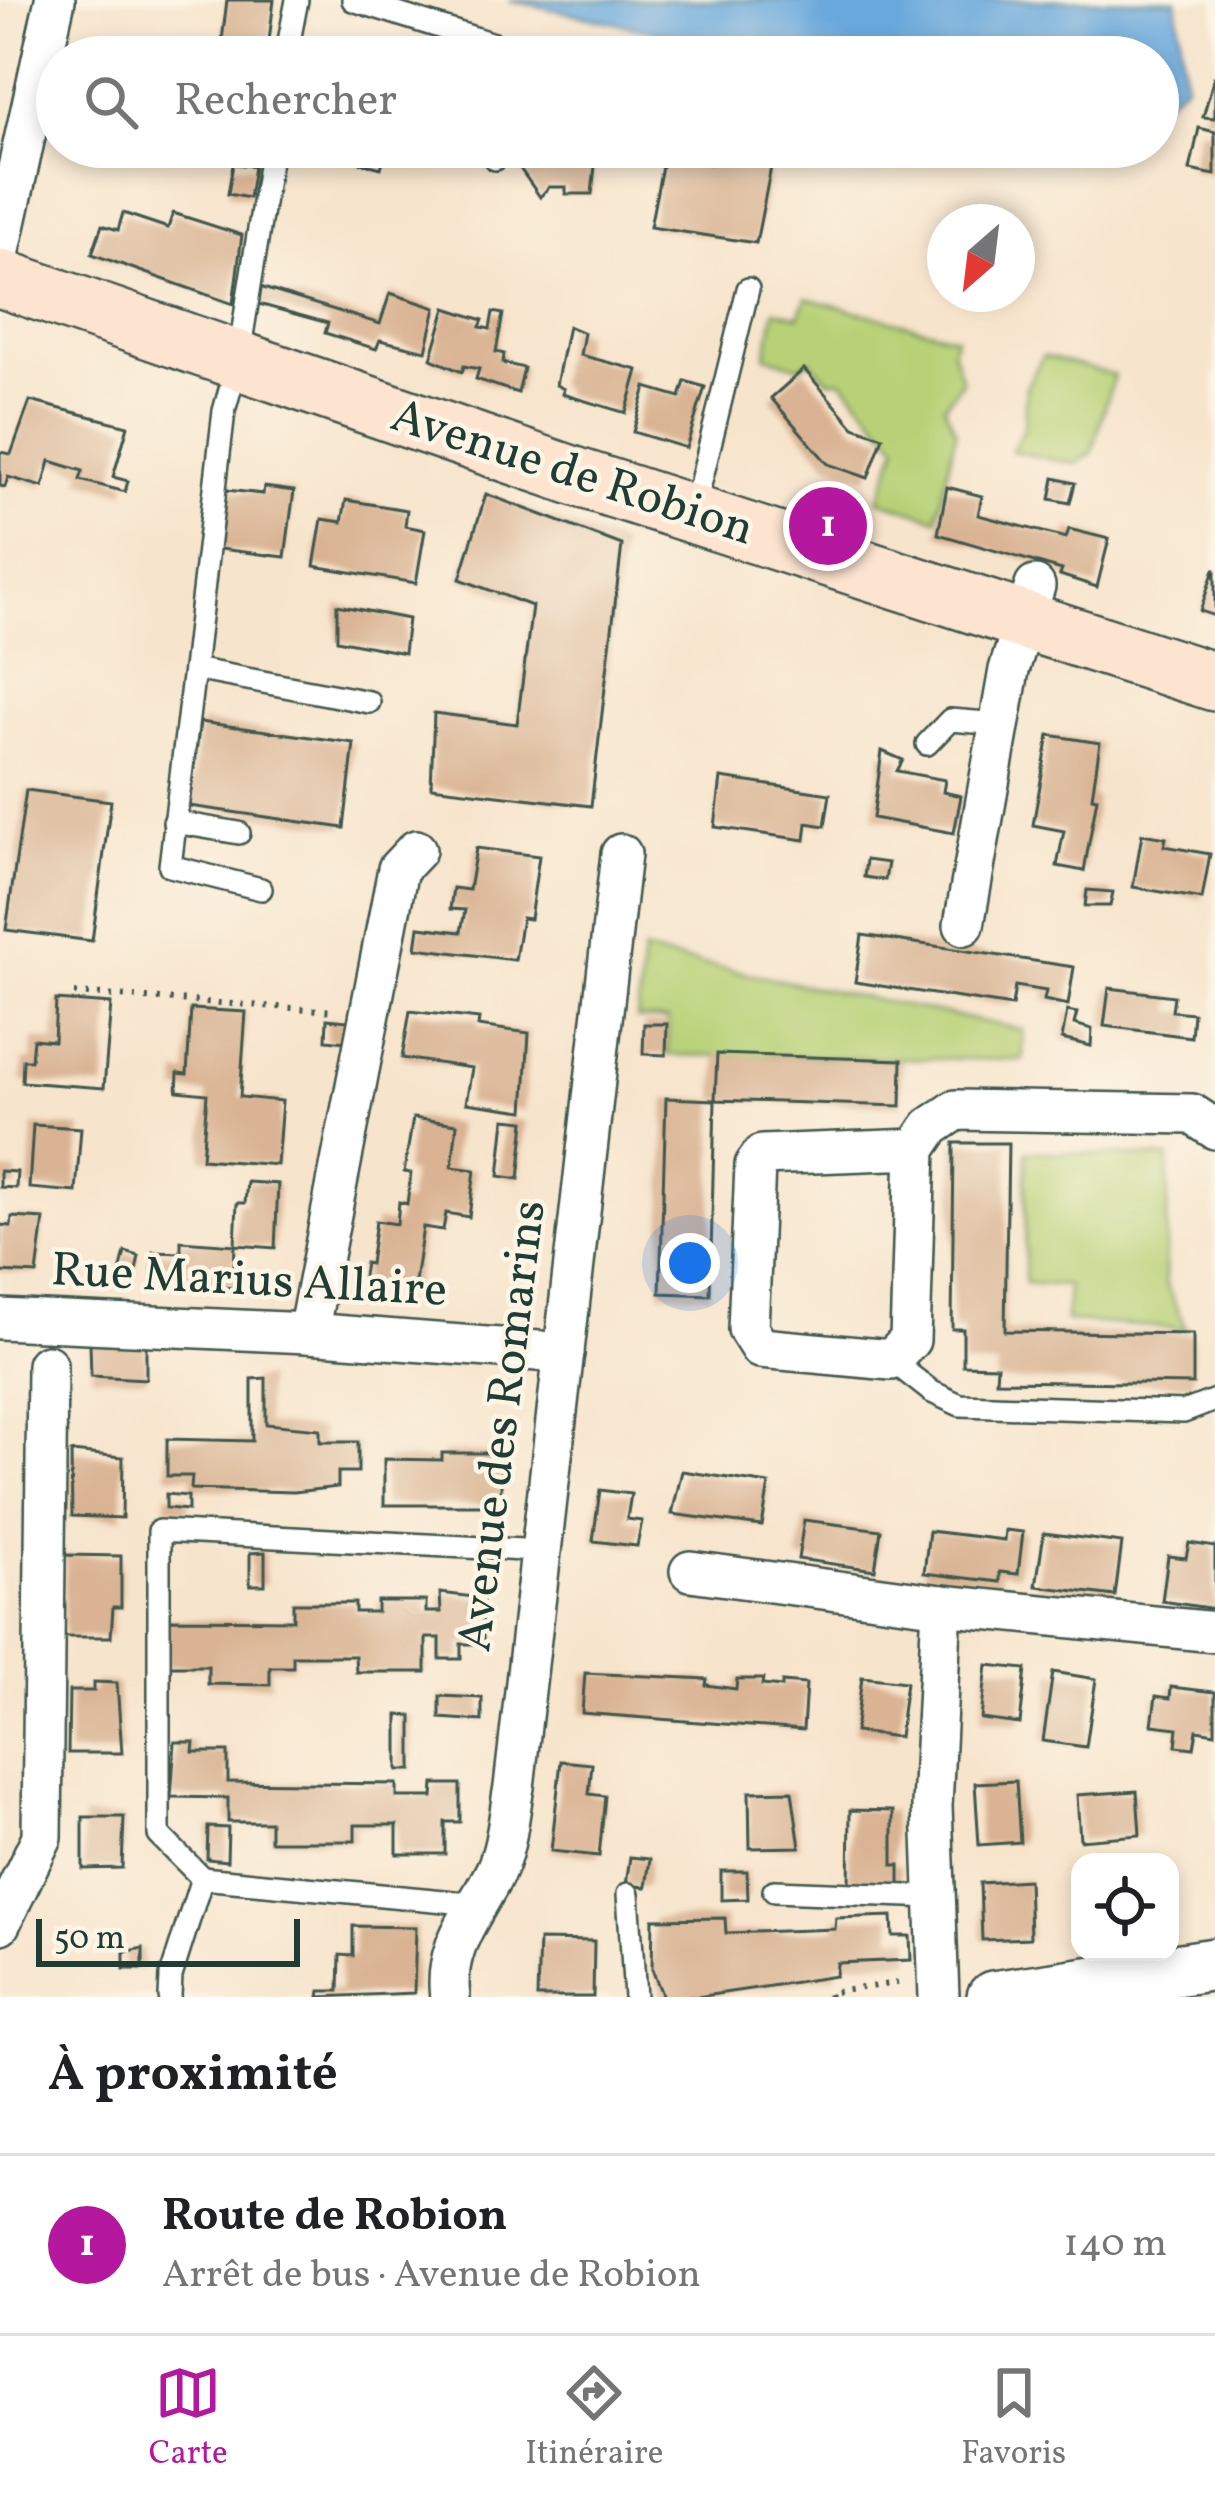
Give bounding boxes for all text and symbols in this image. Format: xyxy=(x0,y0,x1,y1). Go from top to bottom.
search box xyxy=(36,36,1179,168)
icon: search xyxy=(78,69,144,135)
text: Rechercher xyxy=(174,71,397,134)
north arrow xyxy=(927,204,1035,312)
street label: Avenue de Robion xyxy=(382,384,762,564)
pin: 1 xyxy=(789,481,867,571)
street label: Avenue des Romarins xyxy=(443,1197,565,1655)
your location xyxy=(660,1233,720,1293)
street label: Rue Marius Allaire xyxy=(49,1238,449,1326)
map controls xyxy=(1071,1853,1179,1961)
button: locate xyxy=(1071,1853,1179,1961)
scale bar xyxy=(36,1913,300,1966)
text: 50 m xyxy=(54,1917,125,1963)
text: À proximité xyxy=(48,2040,338,2111)
text: Route de Robion xyxy=(162,2186,507,2249)
text: 1 xyxy=(79,2218,95,2272)
text: 140 m xyxy=(1064,2218,1167,2272)
text: Arrêt de bus · Avenue de Robion xyxy=(162,2249,701,2303)
tab: Carte xyxy=(149,2360,228,2478)
tab: Itinéraire xyxy=(525,2360,664,2478)
tab: Favoris xyxy=(961,2360,1066,2478)

